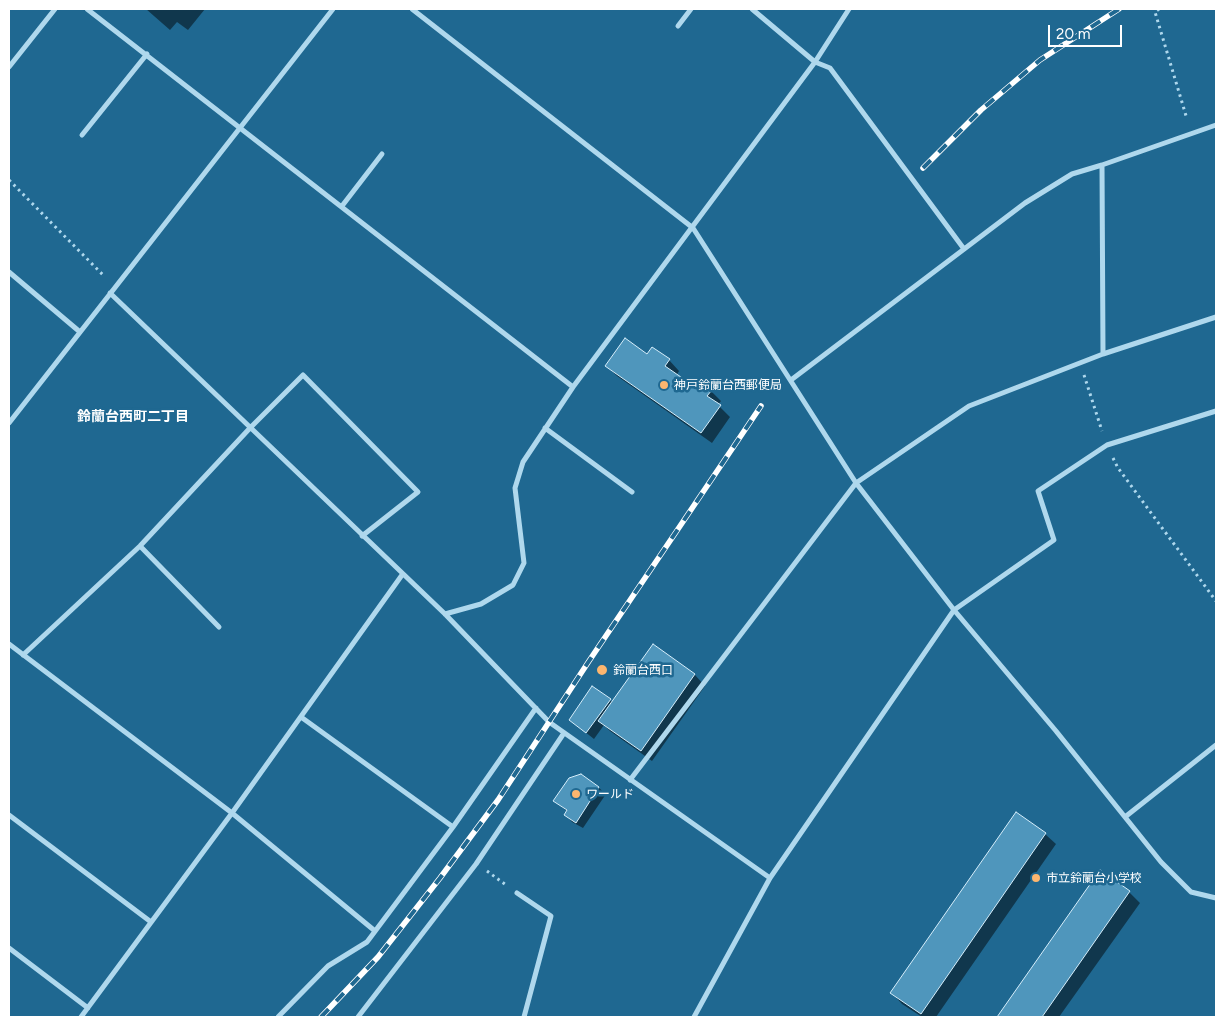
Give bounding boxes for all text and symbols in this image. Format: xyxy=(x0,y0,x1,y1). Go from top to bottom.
scale bar xyxy=(1050,15,1124,47)
text: 20 m xyxy=(1056,25,1090,43)
place label: 神戸鈴蘭台西郵便局 xyxy=(674,378,782,392)
marker: 神戸鈴蘭台西郵便局 xyxy=(658,379,670,391)
district label: 鈴蘭台西町二丁目 xyxy=(77,409,189,425)
marker: 鈴蘭台西口 xyxy=(595,663,609,677)
place label: 鈴蘭台西口 xyxy=(613,663,673,677)
place label: ワールド xyxy=(586,787,634,801)
marker: ワールド xyxy=(570,788,582,800)
place label: 市立鈴蘭台小学校 xyxy=(1046,871,1142,885)
marker: 市立鈴蘭台小学校 xyxy=(1030,872,1042,884)

